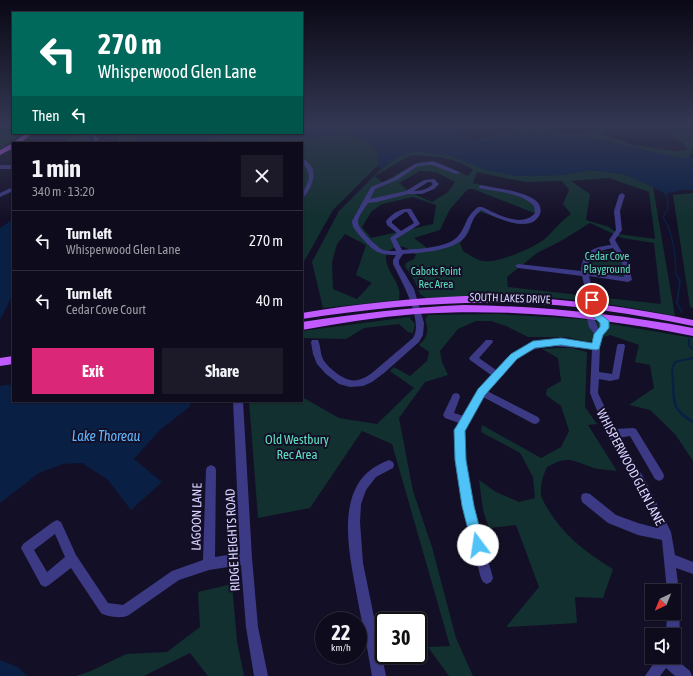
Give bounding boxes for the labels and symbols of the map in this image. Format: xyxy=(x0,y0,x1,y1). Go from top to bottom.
park label: Cedar Cove Playground xyxy=(584,250,630,275)
park label: Cabots Point Rec Area xyxy=(411,265,461,290)
pin xyxy=(575,283,609,317)
street label: SOUTH LAKES DRIVE xyxy=(469,291,551,305)
street label: WHISPERWOOD GLEN LANE xyxy=(594,407,668,528)
water label: Lake Thoreau xyxy=(72,428,140,444)
park label: Old Westbury Rec Area xyxy=(265,432,330,462)
street label: LAGOON LANE xyxy=(188,483,205,551)
street label: RIDGE HEIGHTS ROAD xyxy=(222,488,243,592)
position arrow xyxy=(457,524,499,566)
north arrow xyxy=(645,584,681,620)
speed limit sign: 30 xyxy=(375,612,427,664)

